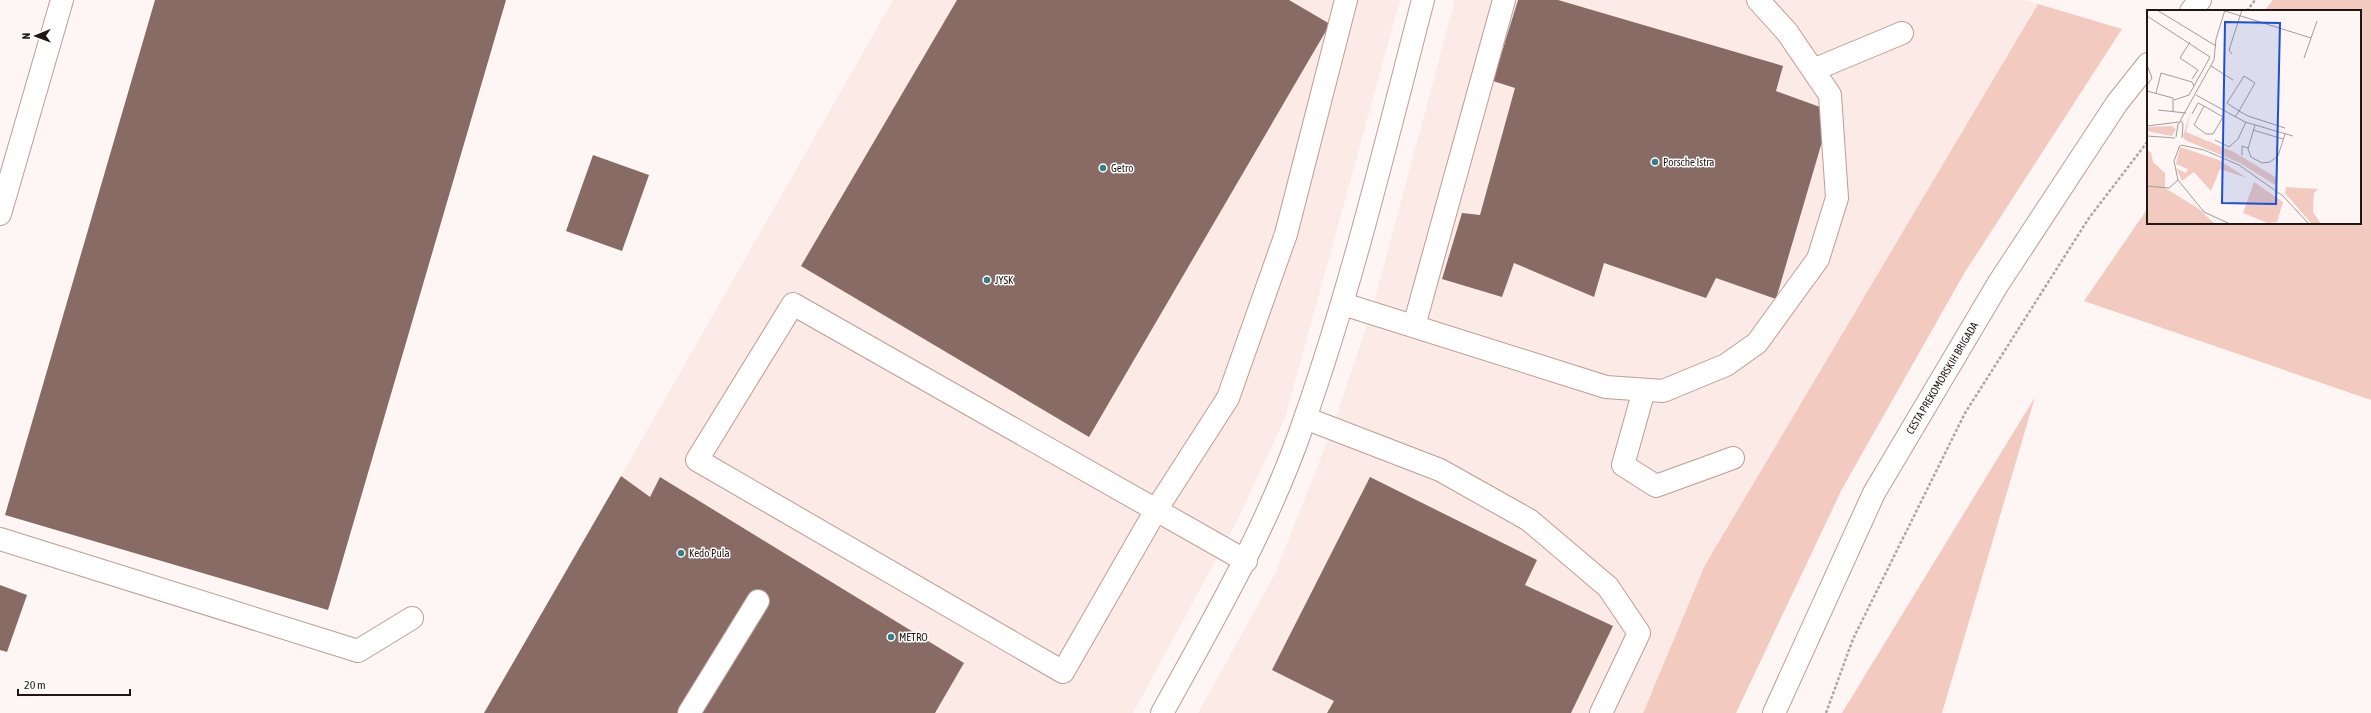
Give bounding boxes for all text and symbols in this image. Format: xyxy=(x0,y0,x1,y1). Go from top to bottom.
inset map xyxy=(2147,10,2361,224)
north arrow xyxy=(16,16,56,56)
text: N xyxy=(20,33,32,40)
place label: Porsche Istra xyxy=(1663,156,1714,168)
marker: Porsche Istra xyxy=(1650,157,1660,167)
place label: Getro xyxy=(1111,162,1133,174)
marker: Getro xyxy=(1098,163,1108,173)
place label: JYSK xyxy=(995,274,1014,286)
marker: JYSK xyxy=(982,275,992,285)
street label: CESTA PREKOMORSKIH BRIGADA xyxy=(1904,319,1981,436)
place label: Kedo Pula xyxy=(689,547,730,559)
marker: Kedo Pula xyxy=(676,548,686,558)
place label: METRO xyxy=(899,631,928,643)
marker: METRO xyxy=(886,632,896,642)
scale bar xyxy=(18,671,130,697)
text: 20 m xyxy=(24,678,46,692)

